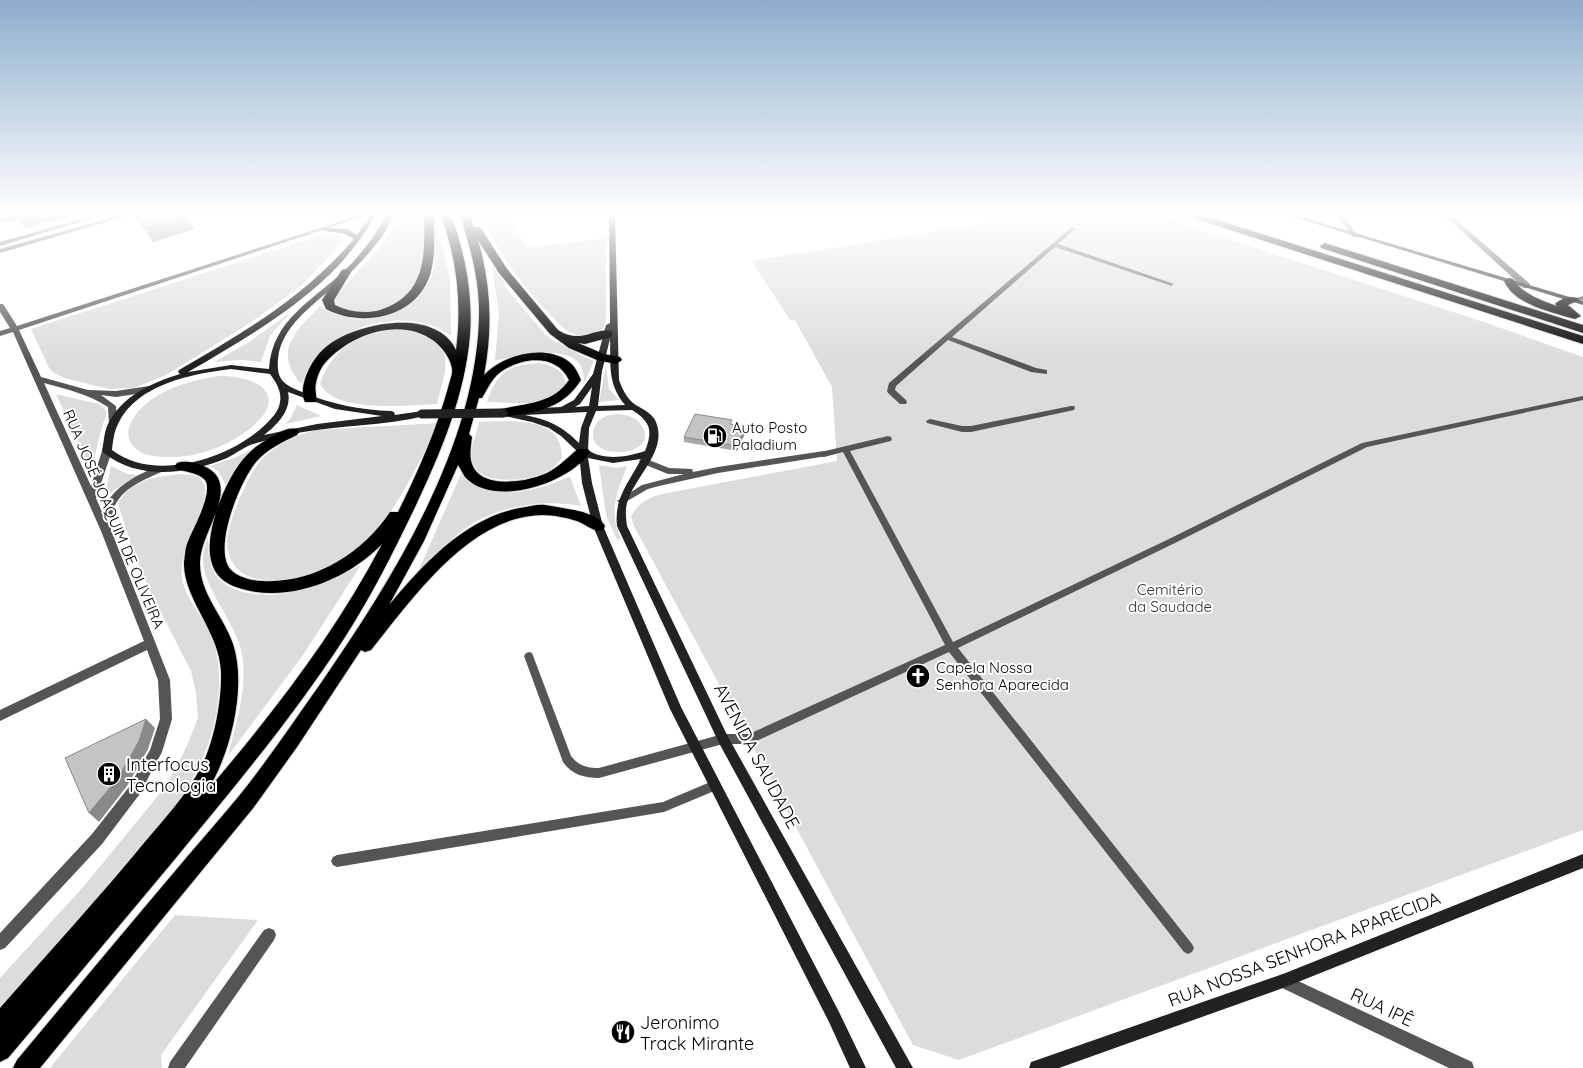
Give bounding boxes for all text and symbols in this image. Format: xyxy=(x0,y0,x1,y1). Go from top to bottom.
street label: RUA JOSÉ JOAQUIM DE OLIVEIRA xyxy=(59,407,169,632)
place label: Auto Posto Paladium xyxy=(732,418,807,454)
fuel station icon: Auto Posto Paladium xyxy=(702,423,728,449)
park label: Cemitério da Saudade xyxy=(1128,580,1212,616)
place label: Capela Nossa Senhora Aparecida xyxy=(936,658,1069,694)
church icon: Capela Nossa Senhora Aparecida xyxy=(905,663,931,689)
street label: AVENIDA SAUDADE xyxy=(709,679,805,833)
place label: Interfocus Tecnologia xyxy=(126,753,216,797)
building icon: Interfocus Tecnologia xyxy=(96,761,122,787)
street label: RUA NOSSA SENHORA APARECIDA xyxy=(1165,886,1444,1012)
street label: RUA IPÊ xyxy=(1347,982,1417,1032)
place label: Jeronimo Track Mirante xyxy=(640,1011,754,1055)
restaurant icon: Jeronimo Track Mirante xyxy=(610,1019,636,1045)

